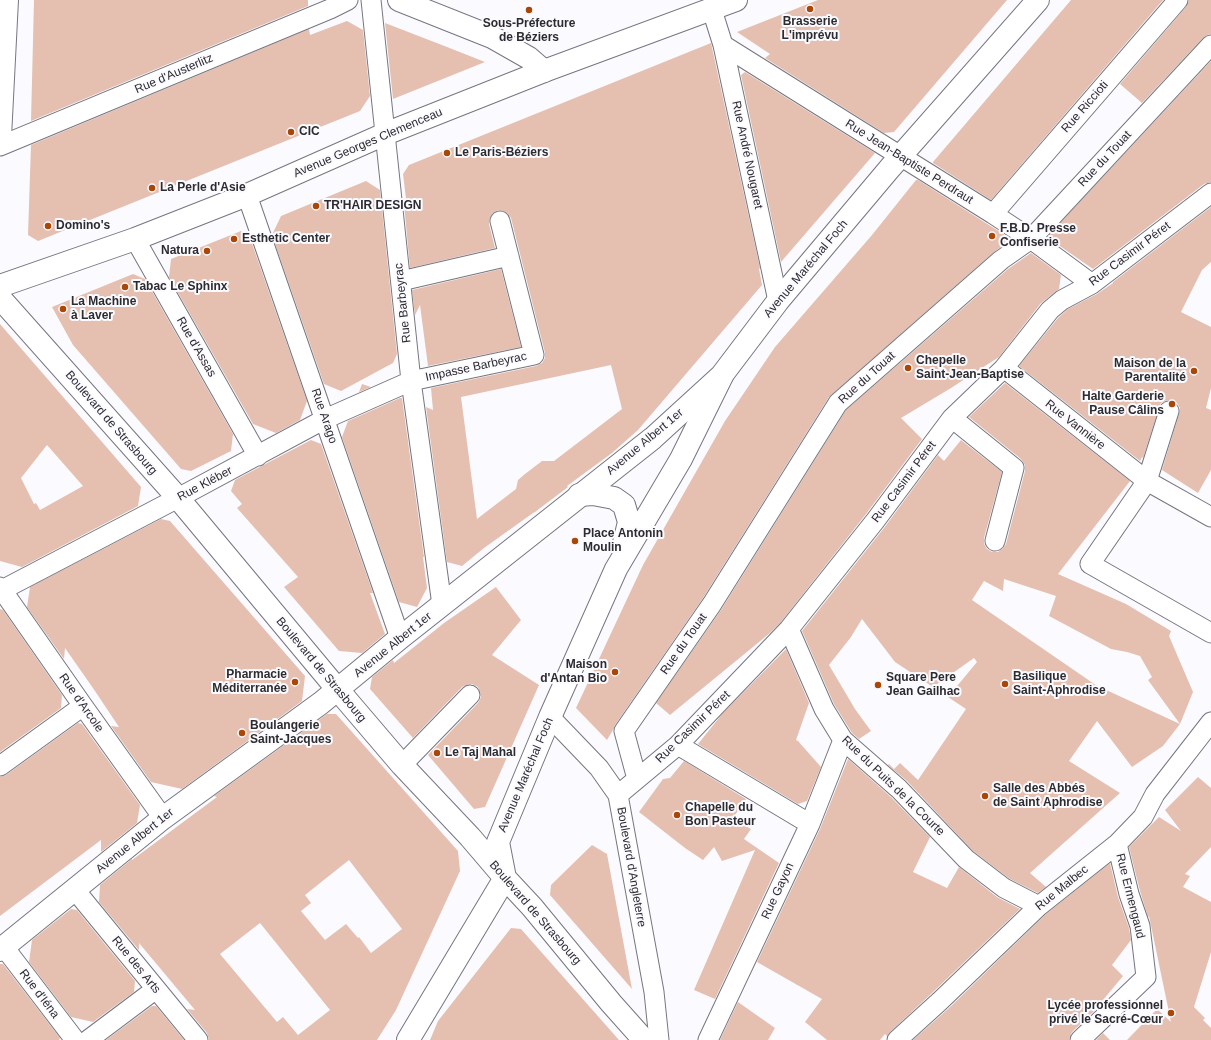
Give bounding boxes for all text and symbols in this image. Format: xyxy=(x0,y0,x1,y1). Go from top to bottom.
marker: Brasserie L'imprévu xyxy=(805,4,815,14)
marker: Sous-Préfecture de Béziers xyxy=(524,5,534,15)
place label: Brasserie L'imprévu xyxy=(782,15,838,43)
place label: Sous-Préfecture de Béziers xyxy=(483,17,575,45)
street label: Rue d'Austerlitz xyxy=(133,51,215,97)
street label: Rue Riccioti xyxy=(1059,78,1111,136)
street label: Rue André Nougaret xyxy=(729,100,765,210)
street label: Avenue Georges Clemenceau xyxy=(291,105,445,181)
street label: Rue Jean-Baptiste Perdraut xyxy=(842,117,976,207)
place label: CIC xyxy=(299,125,320,139)
marker: CIC xyxy=(286,127,296,137)
street label: Rue du Touat xyxy=(1075,128,1135,190)
place label: Le Paris-Béziers xyxy=(455,146,548,160)
marker: Le Paris-Béziers xyxy=(442,148,452,158)
place label: La Perle d'Asie xyxy=(160,181,246,195)
marker: La Perle d'Asie xyxy=(147,183,157,193)
place label: TR'HAIR DESIGN xyxy=(324,199,422,213)
marker: TR'HAIR DESIGN xyxy=(311,201,321,211)
street label: Avenue Maréchal Foch xyxy=(761,217,851,321)
place label: Domino's xyxy=(56,219,110,233)
street label: Rue Casimir Péret xyxy=(1087,219,1173,289)
marker: Domino's xyxy=(43,221,53,231)
place label: F.B.D. Presse Confiserie xyxy=(1000,222,1076,250)
marker: F.B.D. Presse Confiserie xyxy=(987,231,997,241)
place label: Esthetic Center xyxy=(242,232,330,246)
marker: Esthetic Center xyxy=(229,234,239,244)
place label: Natura xyxy=(161,244,199,258)
marker: Natura xyxy=(202,246,212,256)
street label: Rue Barbeyrac xyxy=(392,262,414,344)
place label: Tabac Le Sphinx xyxy=(133,280,227,294)
marker: Tabac Le Sphinx xyxy=(120,282,130,292)
place label: La Machine à Laver xyxy=(71,295,136,323)
marker: La Machine à Laver xyxy=(58,304,68,314)
street label: Rue d'Assas xyxy=(173,314,219,380)
street label: Impasse Barbeyrac xyxy=(424,349,528,385)
street label: Rue du Touat xyxy=(836,349,898,407)
place label: Chepelle Saint-Jean-Baptise xyxy=(916,354,1024,382)
place label: Maison de la Parentalité xyxy=(1114,357,1186,385)
marker: Chepelle Saint-Jean-Baptise xyxy=(903,363,913,373)
marker: Maison de la Parentalité xyxy=(1189,366,1199,376)
street label: Boulevard de Strasbourg xyxy=(62,368,160,478)
street label: Rue Arago xyxy=(308,387,340,445)
place label: Halte Garderie Pause Câlins xyxy=(1082,390,1164,418)
street label: Rue Vannière xyxy=(1042,397,1108,453)
marker: Halte Garderie Pause Câlins xyxy=(1167,399,1177,409)
street label: Avenue Albert 1er xyxy=(604,406,686,478)
street label: Rue Casimir Péret xyxy=(869,439,939,525)
street label: Rue Kléber xyxy=(175,464,235,504)
place label: Place Antonin Moulin xyxy=(583,527,663,555)
marker: Place Antonin Moulin xyxy=(570,536,580,546)
street label: Avenue Albert 1er xyxy=(351,609,435,681)
street label: Rue du Touat xyxy=(658,611,710,677)
street label: Boulevard de Strasbourg xyxy=(273,615,369,725)
place label: Maison d'Antan Bio xyxy=(540,658,607,686)
marker: Maison d'Antan Bio xyxy=(610,667,620,677)
place label: Pharmacie Méditerranée xyxy=(212,668,287,696)
place label: Basilique Saint-Aphrodise xyxy=(1013,670,1106,698)
street label: Rue d'Arcole xyxy=(56,671,106,735)
place label: Square Pere Jean Gailhac xyxy=(886,671,960,699)
marker: Pharmacie Méditerranée xyxy=(290,677,300,687)
marker: Basilique Saint-Aphrodise xyxy=(1000,679,1010,689)
marker: Square Pere Jean Gailhac xyxy=(873,680,883,690)
street label: Rue Casimir Péret xyxy=(653,688,733,766)
street label: Avenue Maréchal Foch xyxy=(495,715,557,835)
place label: Boulangerie Saint-Jacques xyxy=(250,719,331,747)
marker: Boulangerie Saint-Jacques xyxy=(237,728,247,738)
street label: Rue du Puits de la Courte xyxy=(839,733,947,839)
place label: Le Taj Mahal xyxy=(445,746,516,760)
marker: Le Taj Mahal xyxy=(432,748,442,758)
place label: Salle des Abbés de Saint Aphrodise xyxy=(993,782,1102,810)
marker: Salle des Abbés de Saint Aphrodise xyxy=(980,791,990,801)
place label: Chapelle du Bon Pasteur xyxy=(685,801,756,829)
street label: Avenue Albert 1er xyxy=(93,805,177,877)
street label: Boulevard d'Angleterre xyxy=(613,806,649,928)
marker: Chapelle du Bon Pasteur xyxy=(672,810,682,820)
street label: Rue Ermengaud xyxy=(1112,852,1148,940)
street label: Boulevard de Strasbourg xyxy=(486,858,584,968)
street label: Rue Gayon xyxy=(759,860,797,922)
street label: Rue Malbec xyxy=(1033,862,1091,914)
street label: Rue des Arts xyxy=(109,934,163,996)
street label: Rue d'Iéna xyxy=(16,967,62,1021)
place label: Lycée professionnel privé le Sacré-Cœur xyxy=(1047,999,1163,1027)
marker: Lycée professionnel privé le Sacré-Cœur xyxy=(1166,1008,1176,1018)

